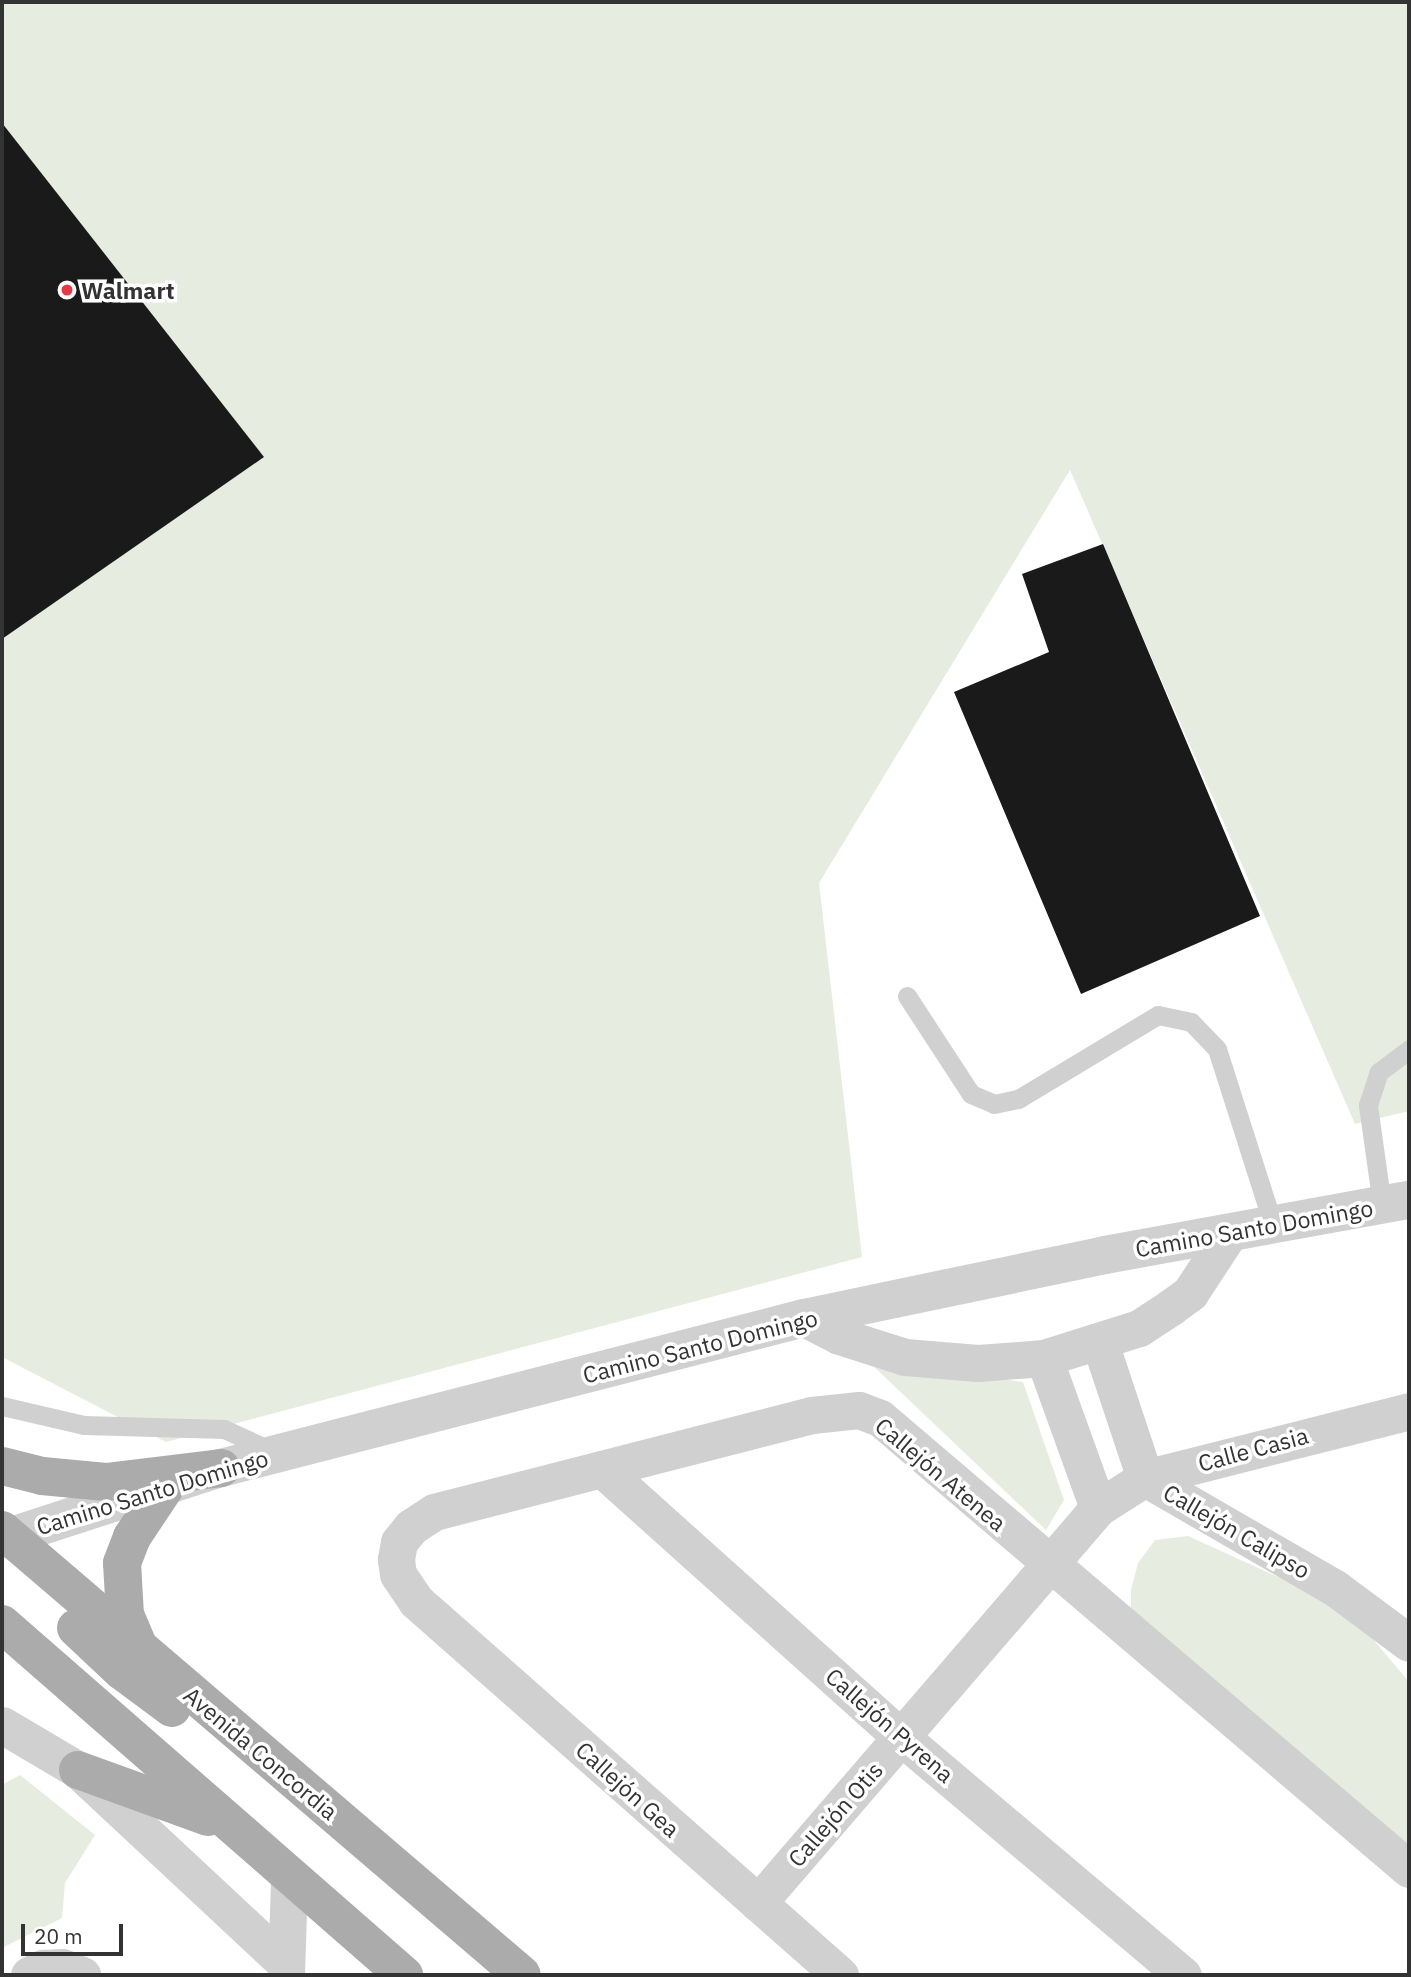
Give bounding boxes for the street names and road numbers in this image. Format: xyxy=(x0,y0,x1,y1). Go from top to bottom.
street label: Camino Santo Domingo xyxy=(1133,1193,1375,1263)
street label: Camino Santo Domingo xyxy=(580,1303,820,1389)
street label: Callejón Atenea xyxy=(870,1411,1012,1537)
street label: Calle Casia xyxy=(1195,1421,1311,1477)
street label: Camino Santo Domingo xyxy=(33,1444,271,1540)
street label: Callejón Calipso xyxy=(1159,1478,1315,1584)
street label: Callejón Pyrena xyxy=(820,1662,960,1788)
street label: Avenida Concordia xyxy=(179,1681,343,1825)
street label: Callejón Gea xyxy=(571,1735,685,1843)
street label: Callejón Otis xyxy=(782,1756,888,1872)

